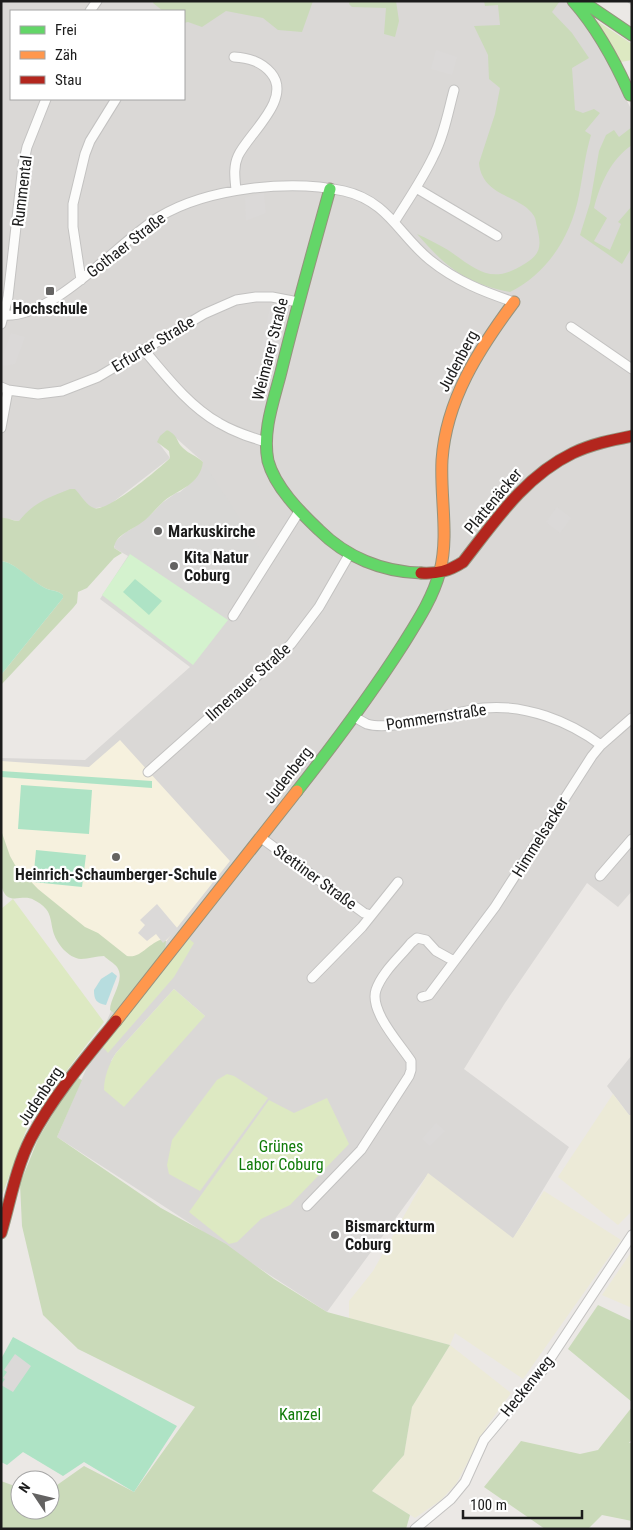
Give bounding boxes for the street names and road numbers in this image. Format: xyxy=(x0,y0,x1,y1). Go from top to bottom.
street label: Rummental xyxy=(8,154,36,228)
street label: Gothaer Straße xyxy=(83,208,169,282)
street label: Weimarer Straße xyxy=(248,296,292,402)
street label: Erfurter Straße xyxy=(108,312,198,376)
street label: Judenberg xyxy=(434,327,482,395)
street label: Plattenäcker xyxy=(460,464,526,538)
street label: Ilmenauer Straße xyxy=(202,639,294,725)
street label: Pommernstraße xyxy=(385,700,487,734)
street label: Judenberg xyxy=(260,743,316,807)
street label: Himmelsacker xyxy=(508,793,572,880)
street label: Stettiner Straße xyxy=(270,840,360,914)
street label: Judenberg xyxy=(13,1063,67,1129)
street label: Heckenweg xyxy=(497,1352,557,1420)

